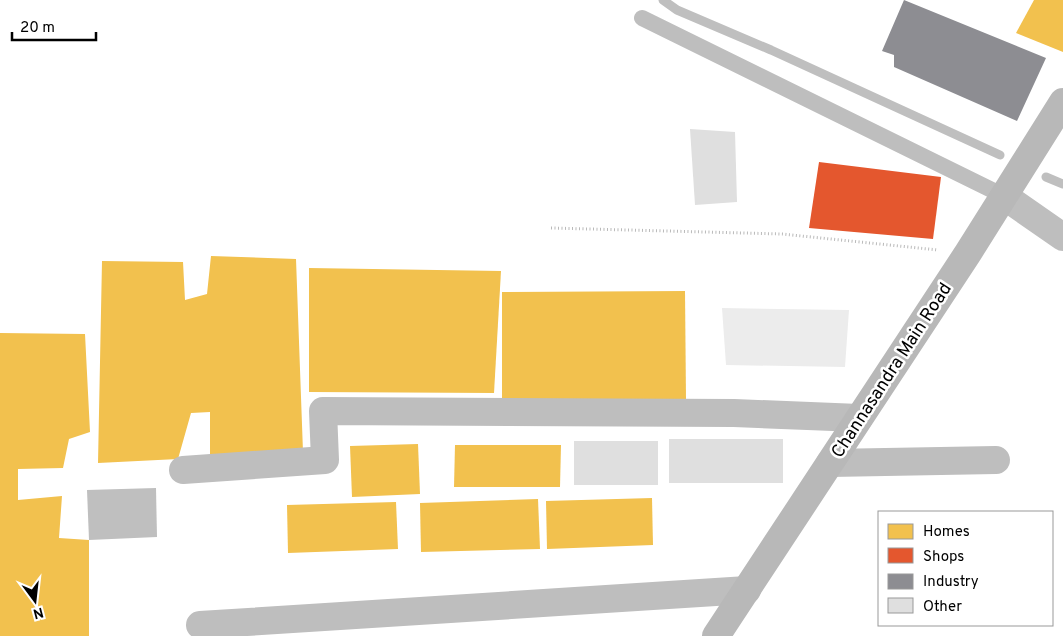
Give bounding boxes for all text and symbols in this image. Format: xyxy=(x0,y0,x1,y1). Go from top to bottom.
scale bar xyxy=(12,10,96,42)
text: 20 m xyxy=(20,19,55,38)
street label: Channasandra Main Road xyxy=(827,279,958,463)
legend xyxy=(878,511,1053,626)
text: Homes xyxy=(923,523,970,542)
text: Shops xyxy=(923,548,964,567)
text: Industry xyxy=(923,573,979,592)
north arrow xyxy=(10,576,60,626)
text: Other xyxy=(923,598,962,617)
text: N xyxy=(31,603,45,622)

